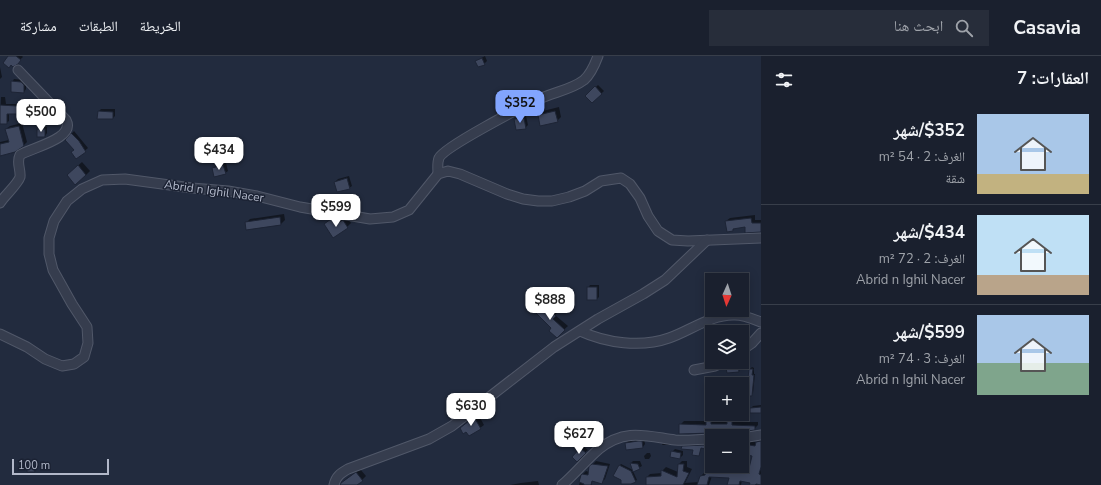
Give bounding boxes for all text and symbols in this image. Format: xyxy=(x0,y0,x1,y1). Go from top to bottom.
search box xyxy=(709,10,989,46)
text: Casavia xyxy=(1013,15,1081,41)
text: ابحث هنا xyxy=(894,16,943,36)
text: مشاركة xyxy=(20,17,57,36)
text: الطبقات xyxy=(79,17,118,36)
text: الخريطة xyxy=(140,17,181,36)
icon: search xyxy=(953,17,975,39)
text: العقارات: 7 xyxy=(1017,67,1089,90)
icon: filters xyxy=(773,69,795,91)
pin: $352 xyxy=(496,90,544,124)
text: $352 xyxy=(504,94,536,112)
pin: $500 xyxy=(17,99,65,133)
text: $500 xyxy=(25,103,57,121)
text: $352/شهر xyxy=(894,119,965,142)
icon: home xyxy=(1009,130,1057,178)
pin: $434 xyxy=(195,137,243,171)
text: $434 xyxy=(203,141,235,159)
text: الغرف: 2 · 54 m² xyxy=(879,148,965,166)
text: شقة xyxy=(946,170,965,188)
street label: Abrid n Ighil Nacer xyxy=(163,176,266,206)
pin: $599 xyxy=(312,194,360,228)
text: $599 xyxy=(320,198,352,216)
text: $434/شهر xyxy=(894,221,965,244)
icon: home xyxy=(1009,231,1057,279)
text: الغرف: 2 · 72 m² xyxy=(879,250,965,268)
text: Abrid n Ighil Nacer xyxy=(856,271,965,289)
north arrow xyxy=(705,273,749,317)
map controls xyxy=(705,273,749,473)
pin: $888 xyxy=(526,287,574,321)
text: $888 xyxy=(534,291,566,309)
text: $599/شهر xyxy=(894,321,965,344)
button: layers xyxy=(705,325,749,369)
icon: home xyxy=(1009,331,1057,379)
text: الغرف: 3 · 74 m² xyxy=(879,350,965,368)
text: Abrid n Ighil Nacer xyxy=(856,371,965,389)
button: + xyxy=(705,377,749,421)
pin: $630 xyxy=(447,393,495,427)
text: $630 xyxy=(455,397,487,415)
pin: $627 xyxy=(555,421,603,455)
text: $627 xyxy=(563,425,595,443)
button: − xyxy=(705,429,749,473)
scale bar xyxy=(12,457,109,476)
text: 100 m xyxy=(18,458,50,473)

